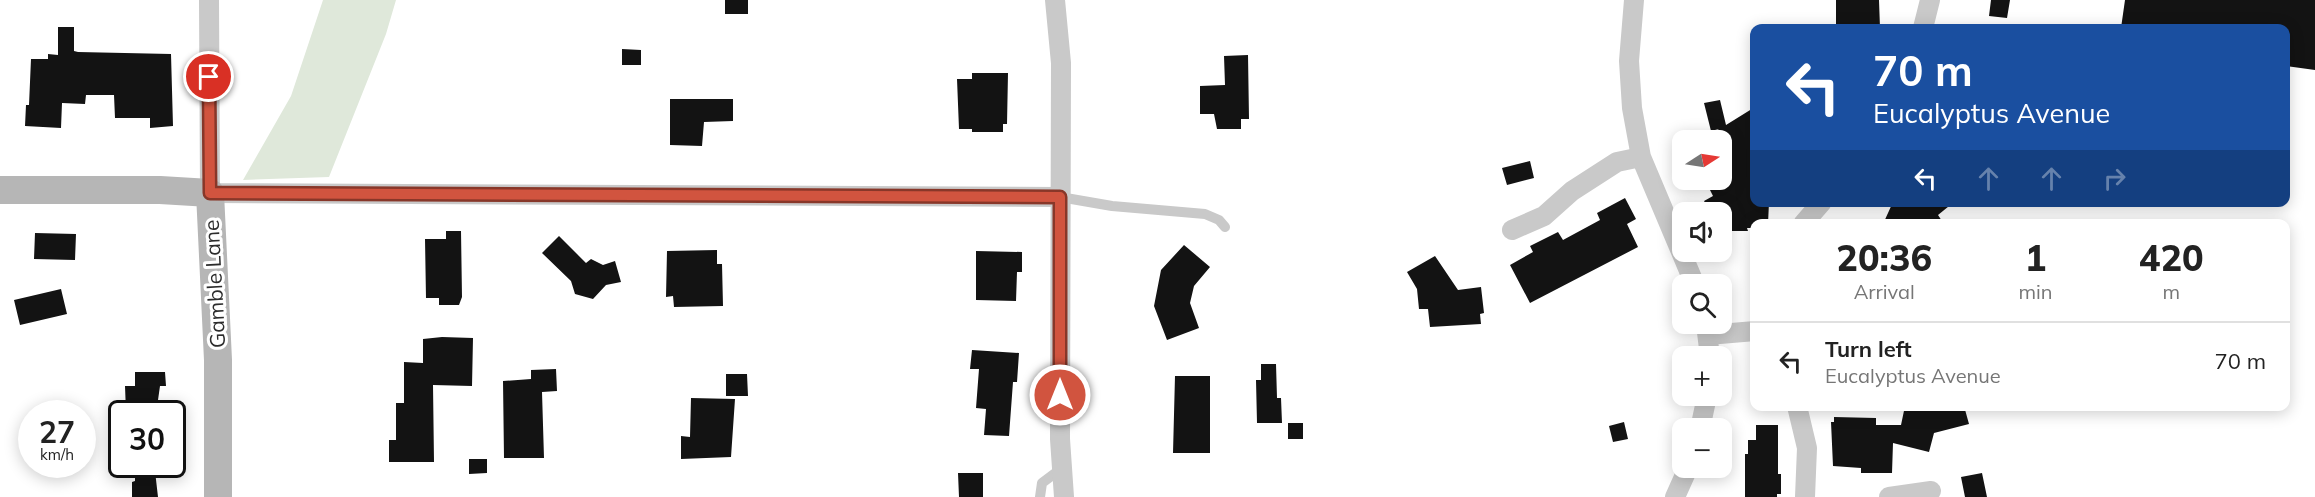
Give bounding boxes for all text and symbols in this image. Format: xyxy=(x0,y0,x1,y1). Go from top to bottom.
text: 70 m xyxy=(1873,44,1973,97)
icon: left xyxy=(1774,48,1852,126)
pin xyxy=(183,51,234,102)
icon: arrive xyxy=(192,60,225,93)
text: Eucalyptus Avenue xyxy=(1873,96,2110,130)
north arrow xyxy=(1672,130,1732,190)
map controls xyxy=(1672,130,1732,478)
icon: left xyxy=(1909,162,1942,195)
icon: ahead xyxy=(1972,162,2005,195)
icon: ahead xyxy=(2035,162,2068,195)
icon: right xyxy=(2098,162,2131,195)
button: sound xyxy=(1672,202,1732,262)
street label: Gamble Lane xyxy=(198,219,230,349)
text: 20:36 xyxy=(1836,235,1932,280)
text: 1 xyxy=(2025,235,2046,280)
text: 420 xyxy=(2139,235,2204,280)
button: search xyxy=(1672,274,1732,334)
text: Arrival xyxy=(1854,279,1915,304)
text: min xyxy=(2018,279,2053,304)
text: m xyxy=(2162,279,2180,304)
text: Turn left xyxy=(1825,335,1912,363)
icon: left xyxy=(1774,345,1807,378)
button: + xyxy=(1672,346,1732,406)
text: 70 m xyxy=(2215,347,2266,375)
position arrow xyxy=(1028,363,1092,427)
text: Eucalyptus Avenue xyxy=(1825,363,2001,388)
speed limit sign: 30 xyxy=(108,400,186,478)
text: 27 xyxy=(39,413,75,451)
button: − xyxy=(1672,418,1732,478)
text: km/h xyxy=(40,445,74,464)

